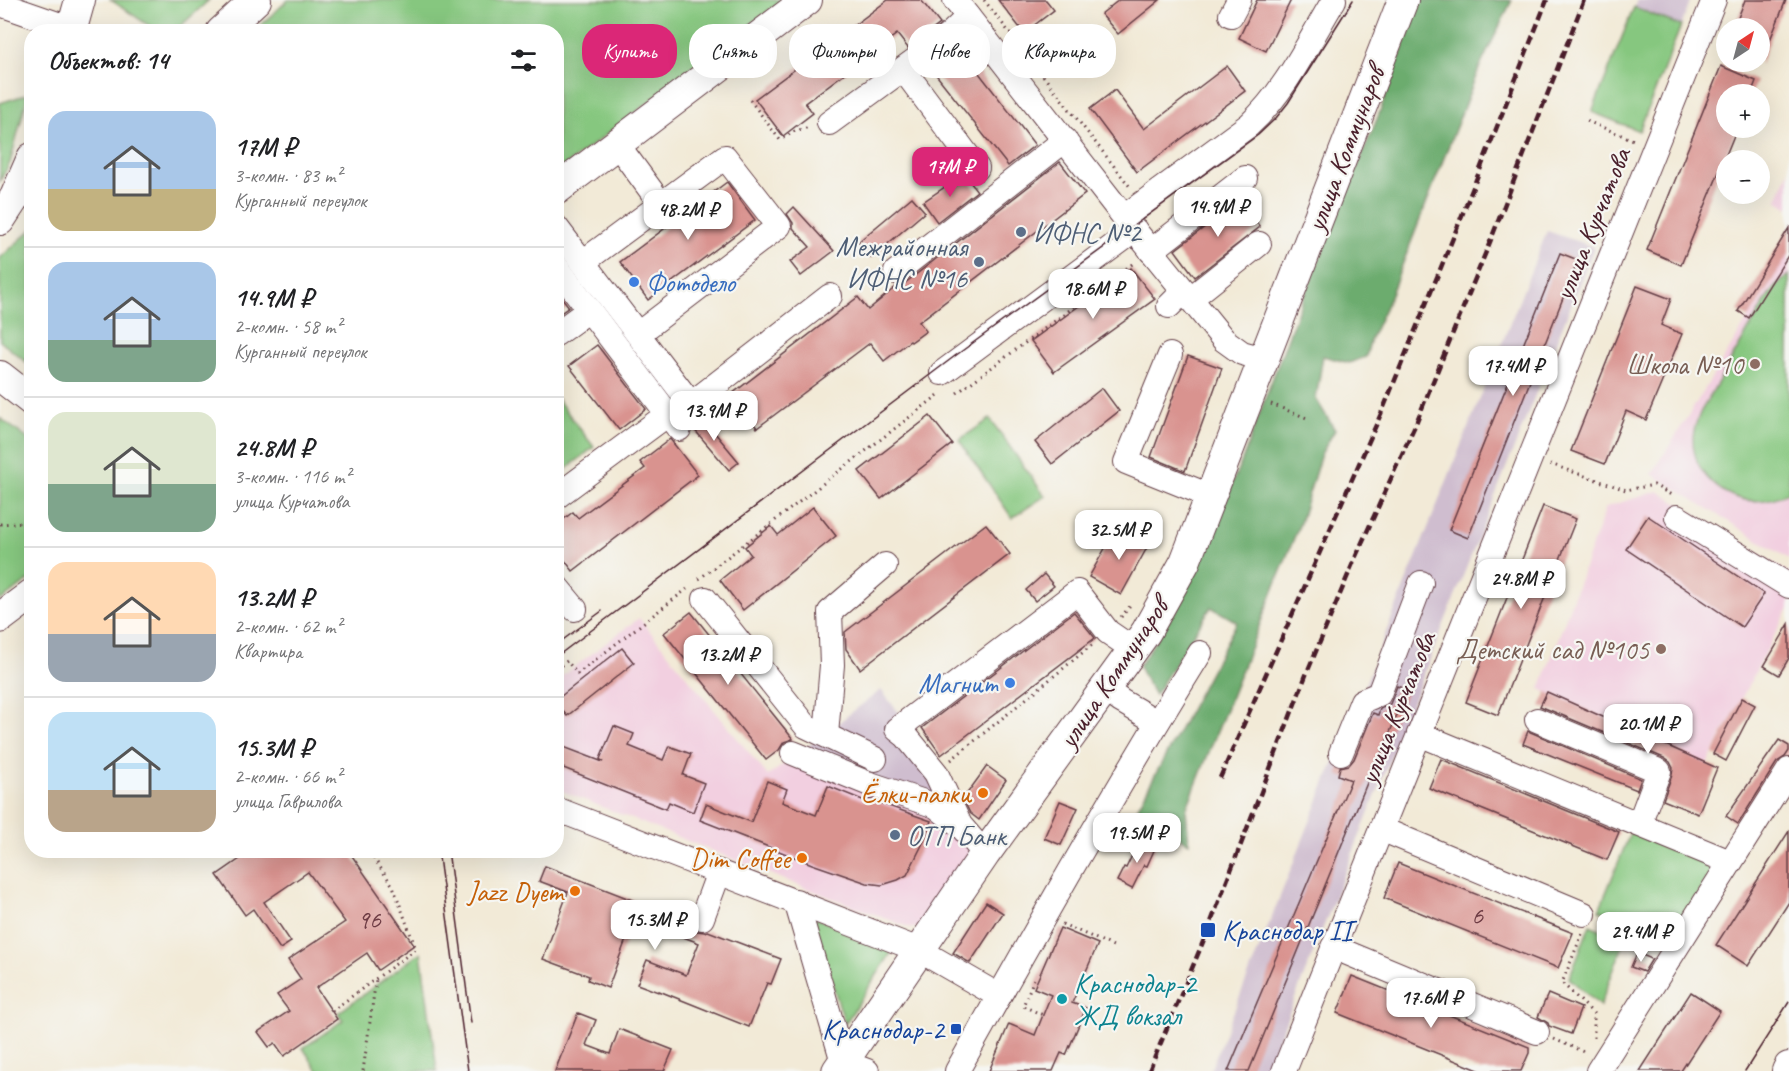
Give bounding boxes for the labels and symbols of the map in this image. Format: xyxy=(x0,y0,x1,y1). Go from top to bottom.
north arrow xyxy=(1716,18,1770,72)
street label: улица Коммунаров xyxy=(1297,56,1395,238)
street label: улица Курчатова xyxy=(1545,141,1639,307)
pin: 17M ₽ xyxy=(908,147,992,198)
pin: 14.9M ₽ xyxy=(1163,187,1273,238)
pin: 48.2M ₽ xyxy=(633,190,743,241)
place label: ИФНС №2 xyxy=(1033,215,1143,250)
marker: ИФНС №2 xyxy=(1014,225,1028,239)
place label: Межрайонная ИФНС №16 xyxy=(836,229,969,296)
marker: Межрайонная ИФНС №16 xyxy=(972,255,986,269)
place label: Фотодело xyxy=(646,265,737,300)
pin: 18.6M ₽ xyxy=(1038,269,1148,320)
marker: Фотодело xyxy=(627,275,641,289)
pin: 17.4M ₽ xyxy=(1458,346,1568,397)
place label: Школа №10 xyxy=(1626,347,1745,382)
marker: Школа №10 xyxy=(1748,357,1762,371)
pin: 13.9M ₽ xyxy=(659,391,769,442)
pin: 32.5M ₽ xyxy=(1064,510,1174,561)
pin: 24.8M ₽ xyxy=(1466,559,1576,610)
street label: улица Коммунаров xyxy=(1049,586,1180,756)
street label: улица Курчатова xyxy=(1350,625,1444,791)
place label: Детский сад №105 xyxy=(1456,632,1650,667)
pin: 13.2M ₽ xyxy=(673,635,783,686)
marker: Детский сад №105 xyxy=(1654,642,1668,656)
place label: Магнит xyxy=(918,666,999,701)
marker: Магнит xyxy=(1003,676,1017,690)
pin: 20.1M ₽ xyxy=(1593,704,1703,755)
place label: Ёлки-палки xyxy=(861,776,973,811)
marker: Ёлки-палки xyxy=(976,786,990,800)
pin: 19.5M ₽ xyxy=(1082,813,1192,864)
place label: ОТП Банк xyxy=(907,818,1009,853)
marker: ОТП Банк xyxy=(888,828,902,842)
place label: Dim Coffee xyxy=(690,841,792,876)
marker: Dim Coffee xyxy=(795,851,809,865)
place label: Jazz Dyem xyxy=(466,874,565,909)
marker: Jazz Dyem xyxy=(568,884,582,898)
house number: 6 xyxy=(1471,899,1484,932)
pin: 15.3M ₽ xyxy=(600,900,710,951)
house number: 96 xyxy=(357,903,382,936)
pin: 29.4M ₽ xyxy=(1586,912,1696,963)
place label: Краснодар II xyxy=(1222,913,1358,948)
marker: Краснодар II xyxy=(1199,921,1217,939)
place label: Краснодар-2 ЖД вокзал xyxy=(1074,966,1198,1033)
pin: 17.6M ₽ xyxy=(1376,978,1486,1029)
marker: Краснодар-2 ЖД вокзал xyxy=(1055,992,1069,1006)
place label: Краснодар-2 xyxy=(822,1012,946,1047)
marker: Краснодар-2 xyxy=(949,1022,963,1036)

